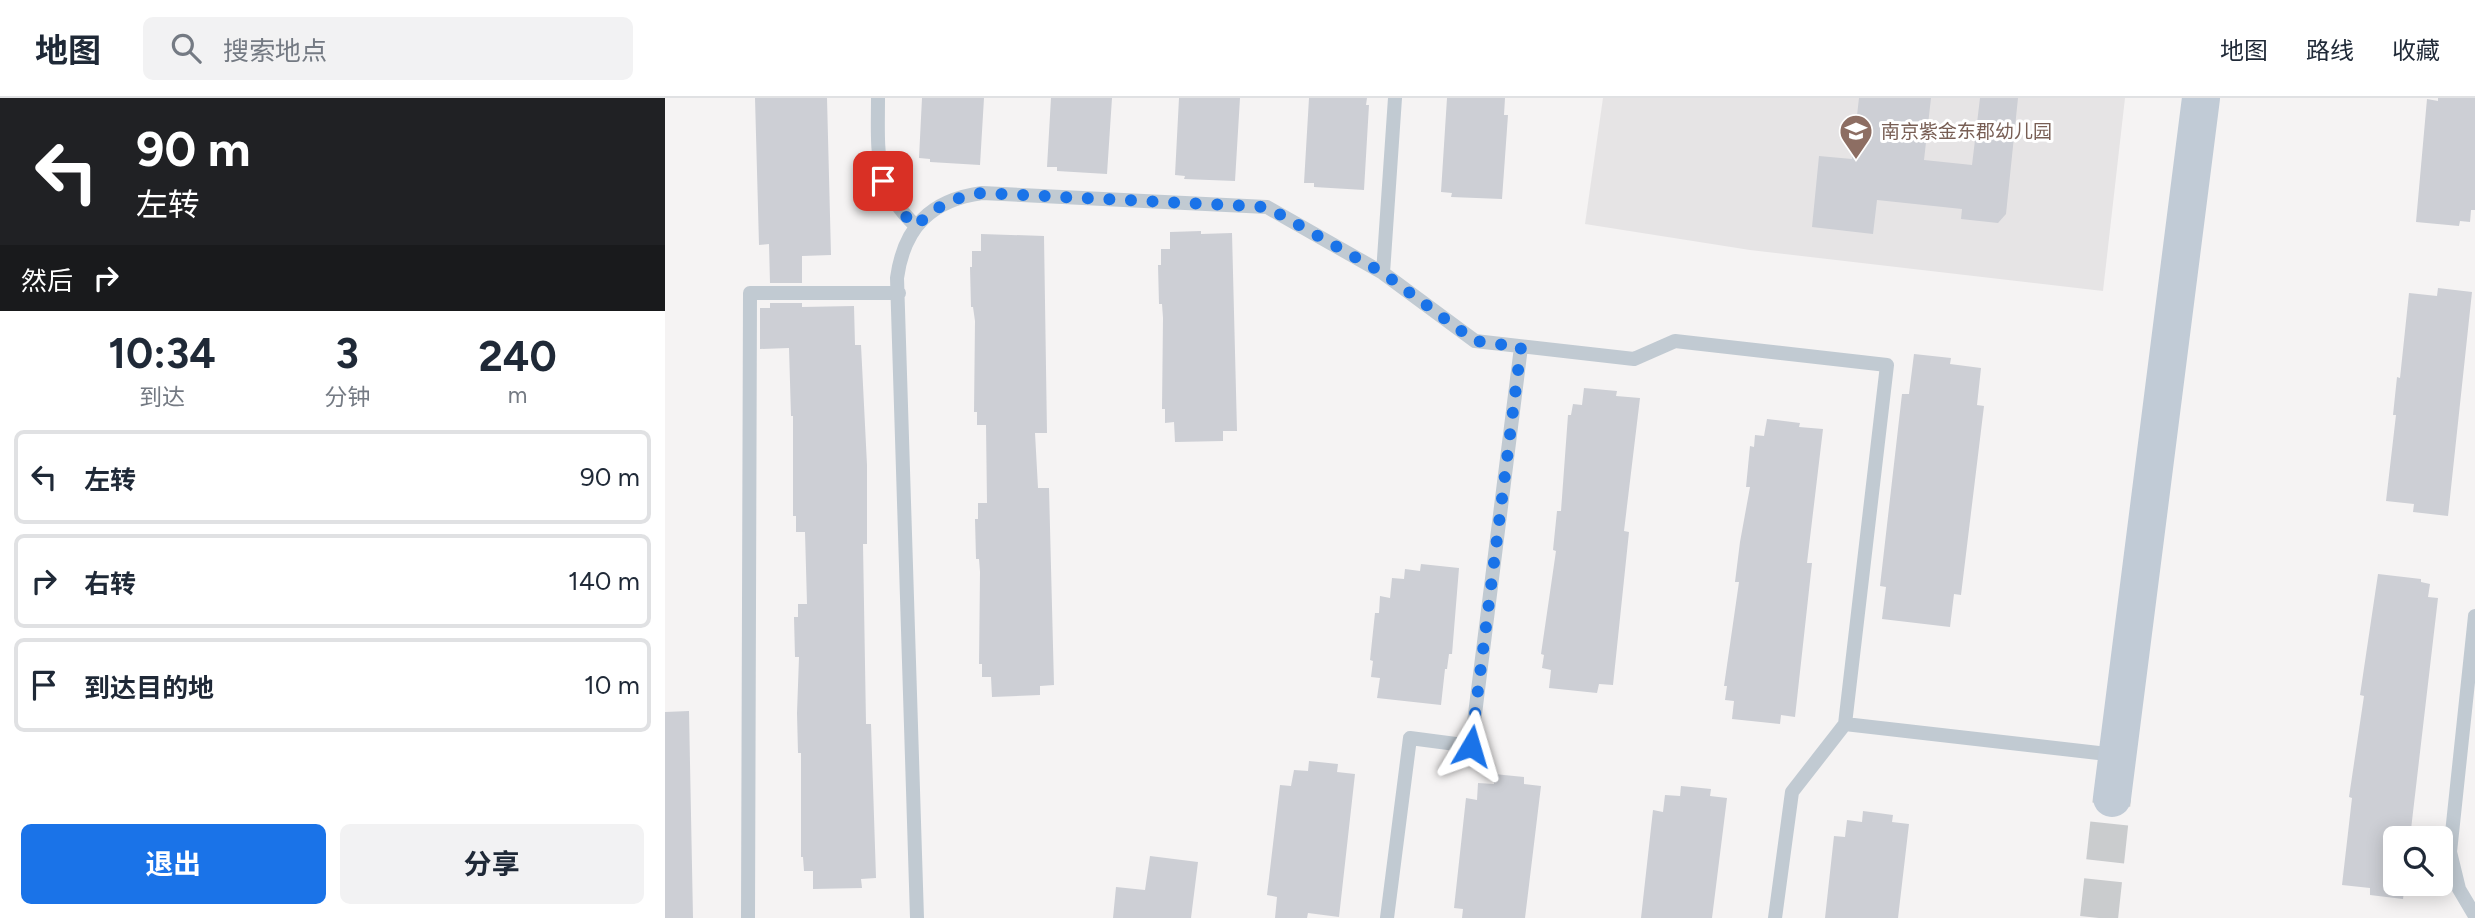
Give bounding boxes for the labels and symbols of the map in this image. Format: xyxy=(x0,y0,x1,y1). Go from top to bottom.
school or university icon: 南京紫金东郡幼儿园 xyxy=(1837,112,1875,161)
place label: 南京紫金东郡幼儿园 xyxy=(1881,120,2052,143)
pin xyxy=(853,151,913,211)
position arrow xyxy=(1434,709,1508,783)

